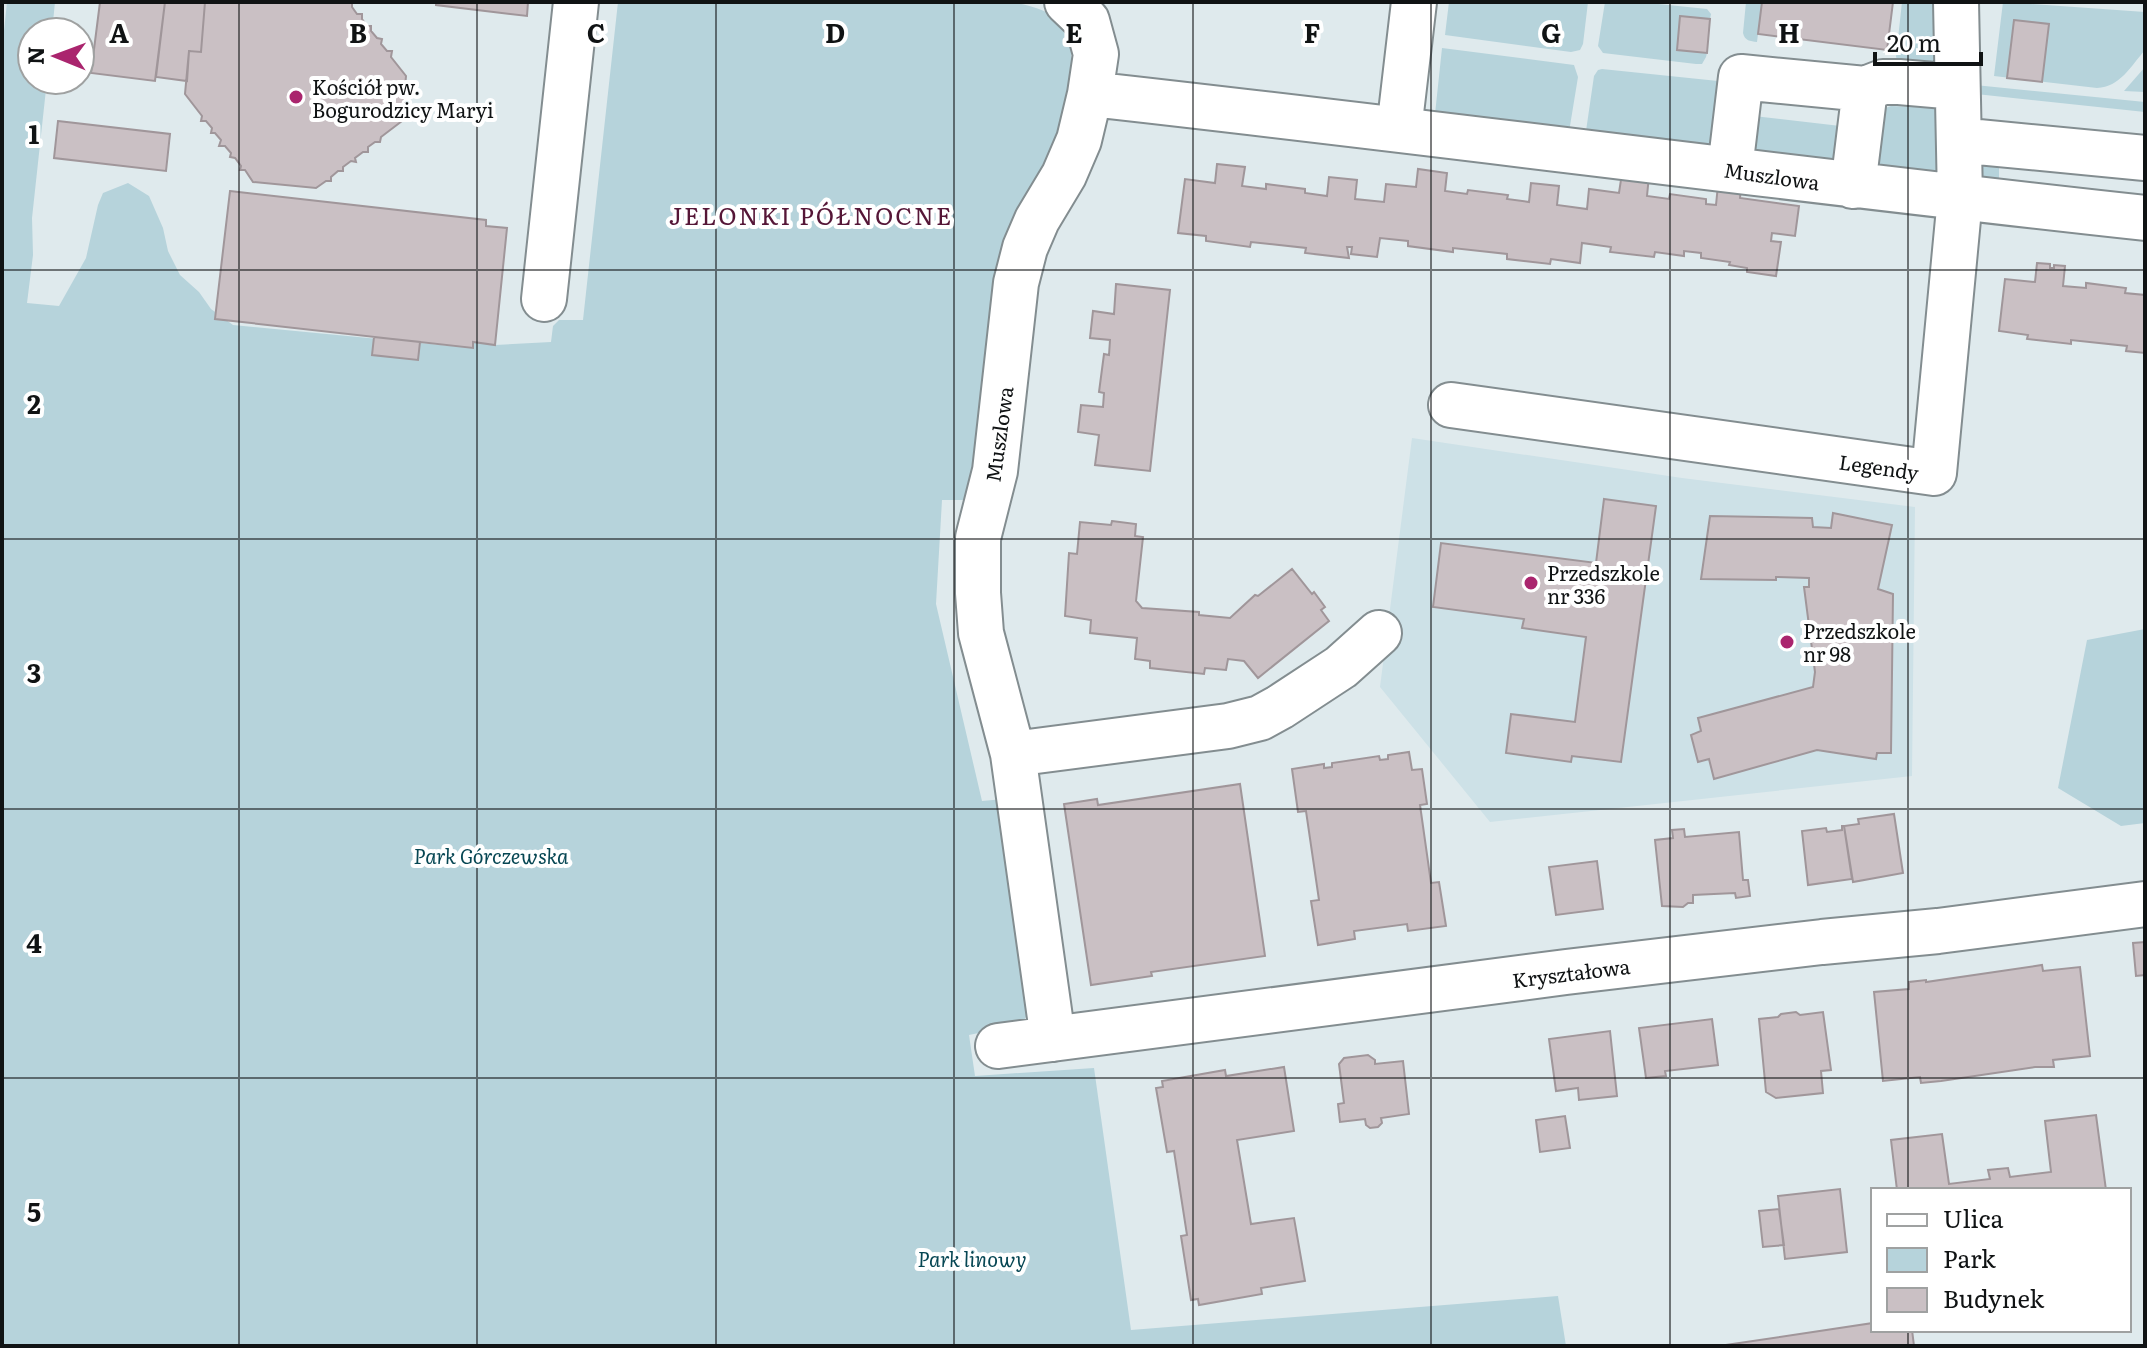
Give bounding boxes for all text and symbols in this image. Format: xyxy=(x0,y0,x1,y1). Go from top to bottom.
text: A xyxy=(109,12,129,51)
text: B xyxy=(349,12,367,51)
text: C xyxy=(587,12,605,51)
text: D xyxy=(825,12,845,51)
text: E xyxy=(1065,12,1083,51)
text: F xyxy=(1304,12,1320,51)
text: G xyxy=(1541,12,1561,51)
text: H xyxy=(1778,12,1800,51)
north arrow xyxy=(16,16,96,96)
scale bar xyxy=(1875,16,1981,66)
text: 20 m xyxy=(1887,24,1941,59)
text: N xyxy=(18,46,51,65)
place label: Kościół pw. Bogurodzicy Maryi xyxy=(312,71,494,124)
marker: Kościół pw. Bogurodzicy Maryi xyxy=(287,88,305,106)
text: 1 xyxy=(29,113,40,152)
street label: Muszlowa xyxy=(1722,153,1822,197)
district label: JELONKI PÓŁNOCNE xyxy=(669,197,953,232)
text: 2 xyxy=(27,383,41,422)
street label: Muszlowa xyxy=(976,384,1020,484)
street label: Legendy xyxy=(1837,446,1921,487)
place label: Przedszkole nr 336 xyxy=(1547,557,1660,610)
marker: Przedszkole nr 336 xyxy=(1522,574,1540,592)
place label: Przedszkole nr 98 xyxy=(1803,615,1916,668)
marker: Przedszkole nr 98 xyxy=(1778,633,1796,651)
text: 3 xyxy=(27,652,41,691)
park label: Park Górczewska xyxy=(414,840,569,870)
text: 4 xyxy=(26,922,42,961)
street label: Kryształowa xyxy=(1510,950,1632,994)
legend xyxy=(1871,1188,2131,1332)
text: 5 xyxy=(27,1191,41,1230)
text: Ulica xyxy=(1943,1200,2003,1235)
text: Park xyxy=(1943,1240,1996,1275)
park label: Park linowy xyxy=(917,1243,1027,1273)
text: Budynek xyxy=(1943,1280,2045,1315)

